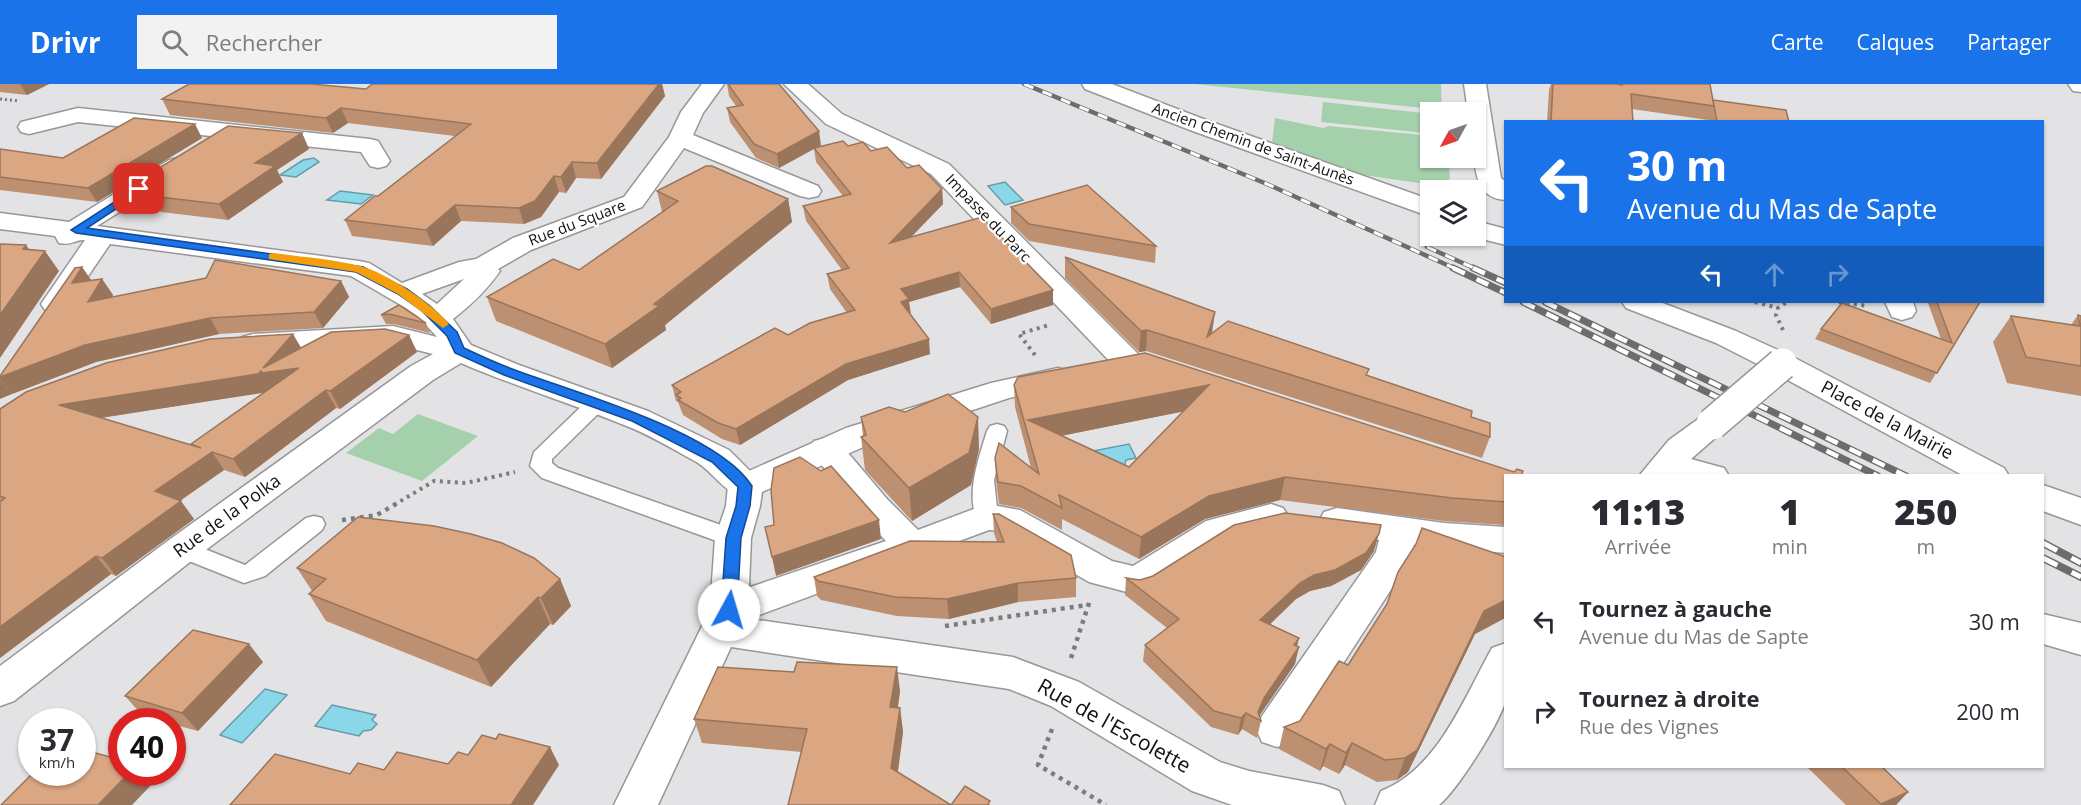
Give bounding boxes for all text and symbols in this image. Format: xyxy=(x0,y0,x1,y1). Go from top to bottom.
search box xyxy=(137,15,557,69)
text: Drivr xyxy=(30,23,101,61)
icon: search xyxy=(158,26,191,59)
text: Rechercher xyxy=(206,27,322,57)
text: Carte xyxy=(1771,28,1823,56)
text: Calques xyxy=(1856,28,1934,56)
text: Partager xyxy=(1967,28,2051,56)
street label: Ancien Chemin de Saint-Aunès xyxy=(1150,97,1357,189)
north arrow xyxy=(1420,102,1486,168)
map controls xyxy=(1420,102,1486,246)
text: 30 m xyxy=(1627,136,1727,193)
icon: left xyxy=(1528,144,1606,222)
pin xyxy=(113,163,164,214)
street label: Impasse du Parc xyxy=(942,169,1036,266)
icon: arrive xyxy=(122,172,155,205)
button: layers xyxy=(1420,180,1486,246)
text: Avenue du Mas de Sapte xyxy=(1627,190,1937,227)
street label: Rue du Square xyxy=(525,194,628,250)
icon: left xyxy=(1695,258,1728,291)
icon: ahead xyxy=(1758,258,1791,291)
icon: right xyxy=(1821,258,1854,291)
street label: Place de la Mairie xyxy=(1817,374,1958,464)
street label: Rue de la Polka xyxy=(168,468,285,562)
text: 11:13 xyxy=(1591,487,1685,536)
text: 1 xyxy=(1779,487,1800,536)
text: 250 xyxy=(1894,487,1957,536)
text: Arrivée xyxy=(1605,533,1671,560)
text: min xyxy=(1772,533,1808,560)
text: m xyxy=(1917,533,1935,560)
position arrow xyxy=(697,578,761,642)
text: Tournez à gauche xyxy=(1579,593,1772,623)
icon: left xyxy=(1528,605,1561,638)
text: 30 m xyxy=(1969,606,2020,636)
text: Avenue du Mas de Sapte xyxy=(1579,623,1809,650)
street label: Rue de l'Escolette xyxy=(1033,671,1196,779)
text: Tournez à droite xyxy=(1579,683,1760,713)
icon: right xyxy=(1528,695,1561,728)
text: 200 m xyxy=(1956,696,2020,726)
speed limit sign: 40 xyxy=(108,708,186,786)
text: Rue des Vignes xyxy=(1579,713,1719,740)
text: 37 xyxy=(40,719,74,760)
text: km/h xyxy=(39,752,75,772)

